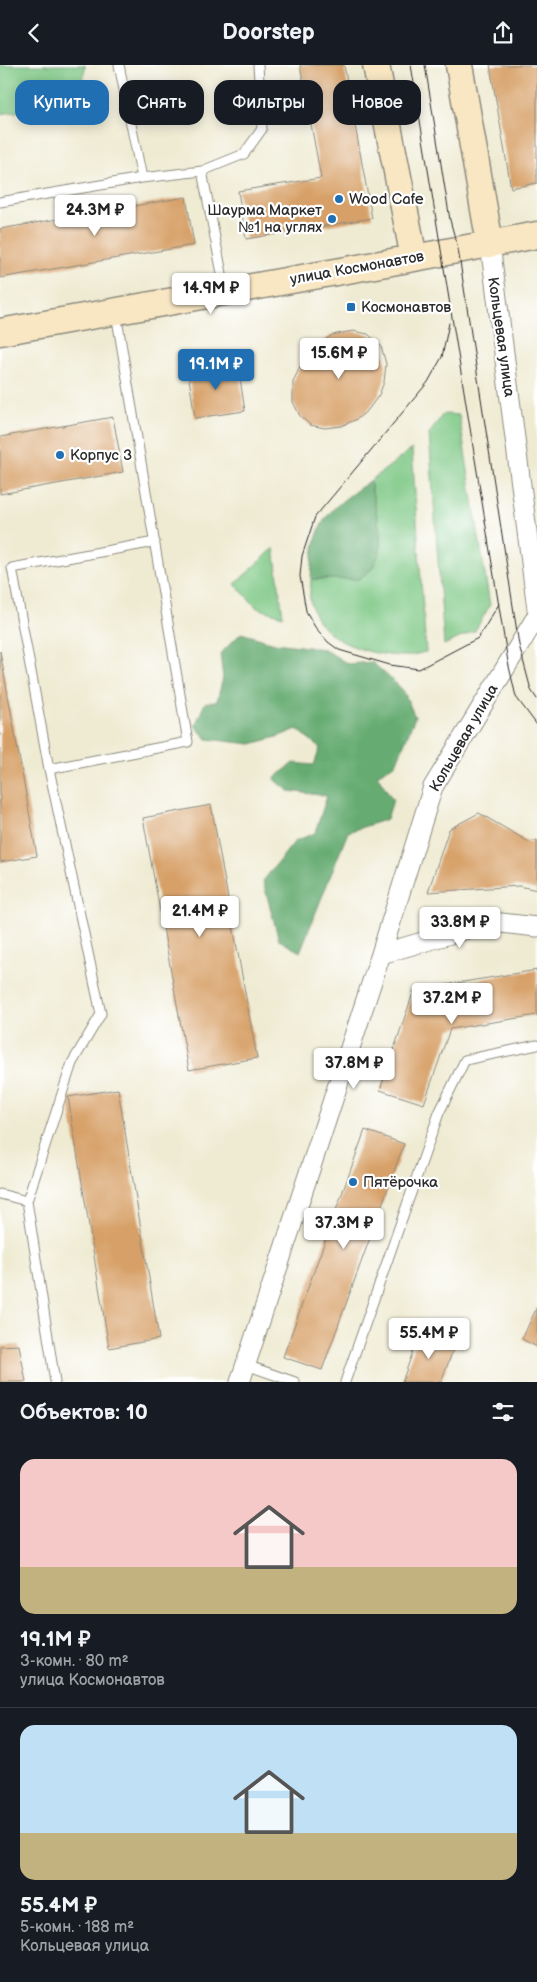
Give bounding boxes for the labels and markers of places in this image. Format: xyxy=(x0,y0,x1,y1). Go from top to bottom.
place label: Wood Cafe xyxy=(349,190,424,209)
marker: Wood Cafe xyxy=(333,193,345,205)
pin: 24.3M ₽ xyxy=(49,195,141,237)
place label: Шаурма Маркет №1 на углях xyxy=(207,201,322,237)
marker: Шаурма Маркет №1 на углях xyxy=(326,213,338,225)
pin: 14.9M ₽ xyxy=(165,273,257,315)
place label: Космонавтов xyxy=(361,298,451,317)
marker: Космонавтов xyxy=(345,301,357,313)
pin: 15.6M ₽ xyxy=(293,337,385,380)
pin: 19.1M ₽ xyxy=(170,349,262,391)
place label: Корпус 3 xyxy=(70,446,132,465)
marker: Корпус 3 xyxy=(54,449,66,461)
pin: 21.4M ₽ xyxy=(154,895,246,938)
pin: 33.8M ₽ xyxy=(414,907,506,949)
pin: 37.2M ₽ xyxy=(406,983,498,1025)
pin: 37.8M ₽ xyxy=(308,1047,400,1090)
place label: Пятёрочка xyxy=(363,1173,438,1192)
marker: Пятёрочка xyxy=(347,1176,359,1188)
pin: 37.3M ₽ xyxy=(298,1207,390,1250)
pin: 55.4M ₽ xyxy=(383,1317,475,1360)

